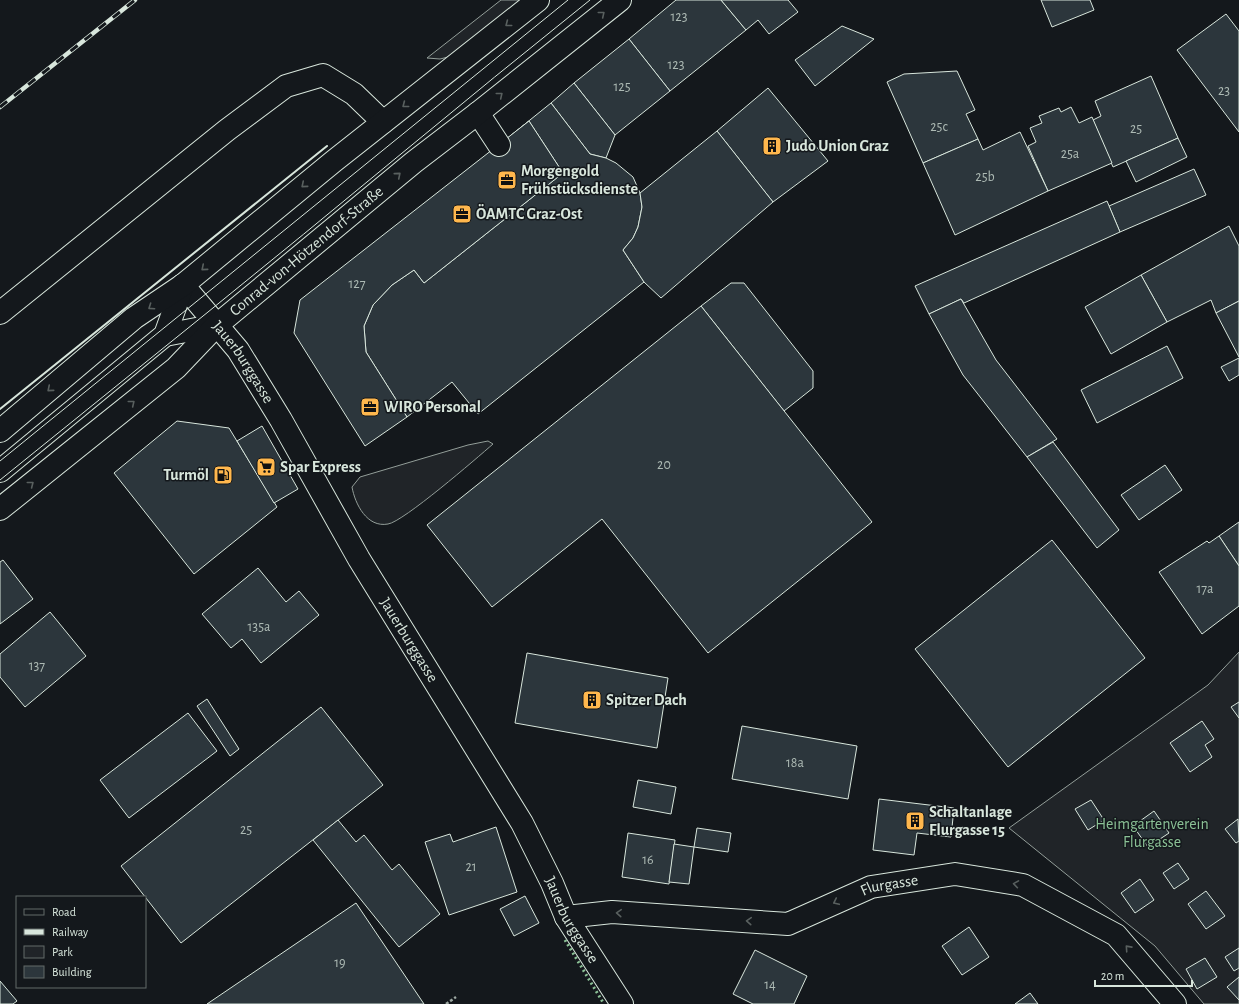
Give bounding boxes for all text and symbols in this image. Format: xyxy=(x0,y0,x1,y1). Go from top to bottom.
house number: 123 xyxy=(671,10,688,24)
one-way arrow xyxy=(597,12,604,19)
one-way arrow xyxy=(505,19,512,26)
house number: 123 xyxy=(668,58,685,72)
house number: 125 xyxy=(613,80,631,94)
house number: 23 xyxy=(1218,84,1230,98)
one-way arrow xyxy=(496,93,503,100)
one-way arrow xyxy=(403,100,410,107)
house number: 25c xyxy=(930,120,948,134)
house number: 25 xyxy=(1130,122,1142,136)
building icon: Judo Union Graz xyxy=(761,135,783,157)
place label: Judo Union Graz xyxy=(786,138,889,154)
house number: 25a xyxy=(1061,147,1080,161)
place label: Morgengold Frühstücksdienste xyxy=(521,163,639,197)
office icon: Morgengold Frühstücksdienste xyxy=(496,169,518,191)
house number: 25b xyxy=(975,170,995,184)
one-way arrow xyxy=(393,173,400,180)
one-way arrow xyxy=(301,181,308,188)
street label: Conrad-von-Hötzendorf-Straße xyxy=(227,183,386,319)
office icon: ÖAMTC Graz-Ost xyxy=(451,203,473,225)
place label: ÖAMTC Graz-Ost xyxy=(476,204,583,222)
one-way arrow xyxy=(201,264,208,271)
house number: 127 xyxy=(348,277,366,291)
one-way arrow xyxy=(148,302,155,310)
street label: Jauerburggasse xyxy=(209,318,277,406)
one-way arrow xyxy=(47,385,55,392)
office icon: WIRO Personal xyxy=(359,396,381,418)
place label: WIRO Personal xyxy=(384,399,481,415)
one-way arrow xyxy=(128,401,135,408)
supermarket icon: Spar Express xyxy=(255,456,277,478)
house number: 20 xyxy=(657,458,671,472)
place label: Spar Express xyxy=(280,459,361,475)
fuel station icon: Turmöl xyxy=(212,464,234,486)
place label: Turmöl xyxy=(163,467,209,483)
one-way arrow xyxy=(26,482,33,489)
house number: 17a xyxy=(1196,582,1214,596)
street label: Jauerburggasse xyxy=(377,595,441,685)
house number: 135a xyxy=(248,620,271,634)
house number: 137 xyxy=(29,659,45,673)
building icon: Spitzer Dach xyxy=(581,689,603,711)
place label: Spitzer Dach xyxy=(606,692,687,708)
house number: 18a xyxy=(786,756,804,770)
place label: Schaltanlage Flurgasse 15 xyxy=(929,804,1013,838)
building icon: Schaltanlage Flurgasse 15 xyxy=(904,810,926,832)
park label: Heimgartenverein Flurgasse xyxy=(1095,816,1209,850)
house number: 25 xyxy=(240,823,252,837)
house number: 16 xyxy=(642,853,654,867)
house number: 21 xyxy=(465,860,477,874)
street label: Flurgasse xyxy=(858,872,919,899)
street label: Jauerburggasse xyxy=(542,874,602,966)
one-way arrow xyxy=(1013,881,1019,889)
legend xyxy=(16,896,146,988)
one-way arrow xyxy=(832,897,840,905)
text: Road xyxy=(52,906,76,918)
one-way arrow xyxy=(616,908,622,917)
one-way arrow xyxy=(746,917,752,926)
text: Railway xyxy=(52,926,88,939)
one-way arrow xyxy=(1125,945,1132,953)
text: Park xyxy=(52,946,73,958)
house number: 19 xyxy=(334,956,346,970)
scale bar xyxy=(1095,962,1192,988)
text: Building xyxy=(52,966,92,978)
text: 20 m xyxy=(1101,970,1124,982)
house number: 14 xyxy=(764,978,776,992)

